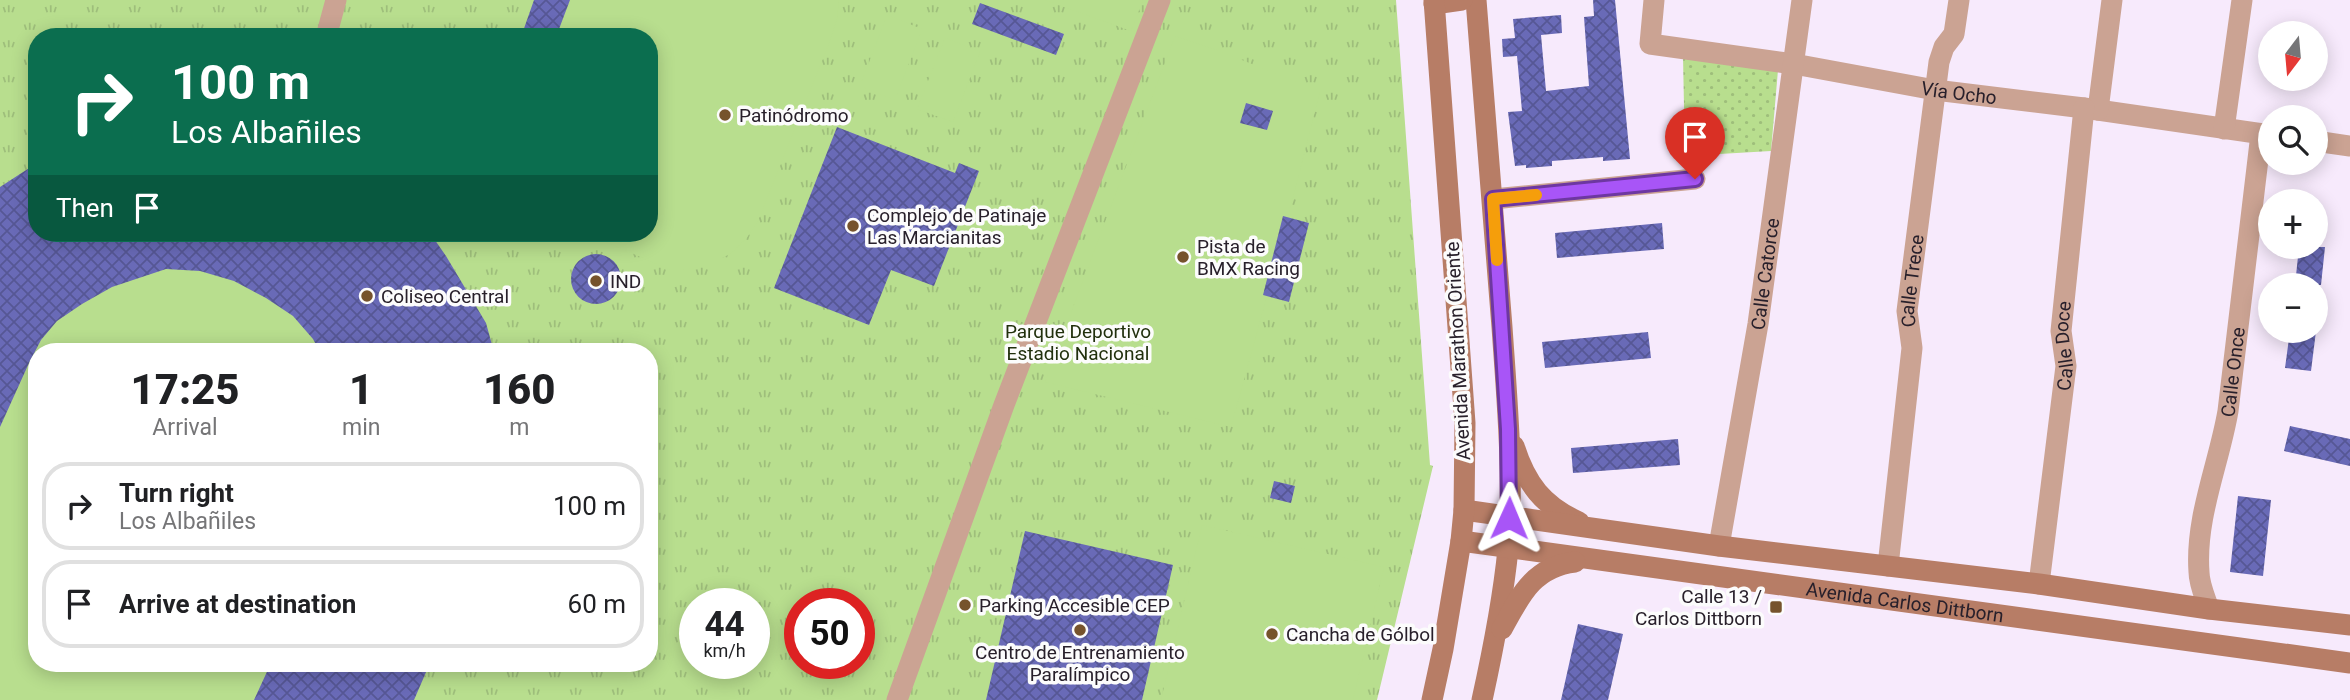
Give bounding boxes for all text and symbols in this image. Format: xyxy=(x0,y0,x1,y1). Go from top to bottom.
north arrow xyxy=(2258,21,2328,91)
map controls xyxy=(2258,21,2328,343)
text: 100 m xyxy=(171,54,310,111)
icon: right xyxy=(56,56,147,147)
street label: Vía Ocho xyxy=(1919,76,1998,109)
place label: Patinódromo xyxy=(739,104,849,127)
button: search xyxy=(2258,105,2328,175)
marker: Patinódromo xyxy=(717,107,733,123)
pin xyxy=(1665,107,1725,179)
text: Los Albañiles xyxy=(171,113,362,151)
icon: arrive xyxy=(1676,118,1714,156)
icon: arrive xyxy=(128,189,166,227)
button: + xyxy=(2258,189,2328,259)
text: Then xyxy=(56,193,114,223)
place label: Complejo de Patinaje Las Marcianitas xyxy=(867,204,1046,249)
street label: Calle Catorce xyxy=(1746,216,1784,331)
marker: Complejo de Patinaje Las Marcianitas xyxy=(845,218,861,234)
street label: Calle Trece xyxy=(1895,233,1928,329)
place label: Pista de BMX Racing xyxy=(1197,235,1300,280)
street label: Avenida Marathon Oriente xyxy=(1441,241,1475,461)
marker: Pista de BMX Racing xyxy=(1175,249,1191,265)
place label: IND xyxy=(610,270,641,293)
marker: IND xyxy=(588,273,604,289)
button: − xyxy=(2258,273,2328,343)
place label: Coliseo Central xyxy=(381,285,509,308)
marker: Coliseo Central xyxy=(359,288,375,304)
street label: Calle Doce xyxy=(2049,300,2078,392)
park label: Parque Deportivo Estadio Nacional xyxy=(1005,320,1151,365)
street label: Calle Once xyxy=(2216,326,2249,418)
text: 17:25 xyxy=(130,365,240,414)
text: 1 xyxy=(349,365,373,414)
text: 160 xyxy=(483,365,556,414)
text: Arrival xyxy=(152,414,218,441)
text: min xyxy=(342,414,380,441)
text: m xyxy=(509,414,529,441)
text: Turn right xyxy=(119,478,234,508)
position arrow xyxy=(1472,481,1546,555)
icon: right xyxy=(60,487,98,525)
text: 100 m xyxy=(553,491,626,521)
text: Los Albañiles xyxy=(119,508,256,535)
street label: Avenida Carlos Dittborn xyxy=(1805,577,2005,627)
icon: arrive xyxy=(60,585,98,623)
place label: Calle 13 / Carlos Dittborn xyxy=(1635,585,1762,630)
speed limit sign: 50 xyxy=(784,588,875,679)
text: Arrive at destination xyxy=(119,589,356,619)
text: 60 m xyxy=(568,589,626,619)
place label: Parking Accesible CEP xyxy=(979,594,1170,617)
marker: Parking Accesible CEP xyxy=(957,597,973,613)
marker: Calle 13 / Carlos Dittborn xyxy=(1768,599,1784,615)
text: 44 xyxy=(704,604,745,645)
marker: Centro de Entrenamiento Paralímpico xyxy=(1072,622,1088,638)
place label: Cancha de Gólbol xyxy=(1286,623,1435,646)
marker: Cancha de Gólbol xyxy=(1264,626,1280,642)
text: km/h xyxy=(703,640,746,661)
place label: Centro de Entrenamiento Paralímpico xyxy=(975,641,1185,686)

